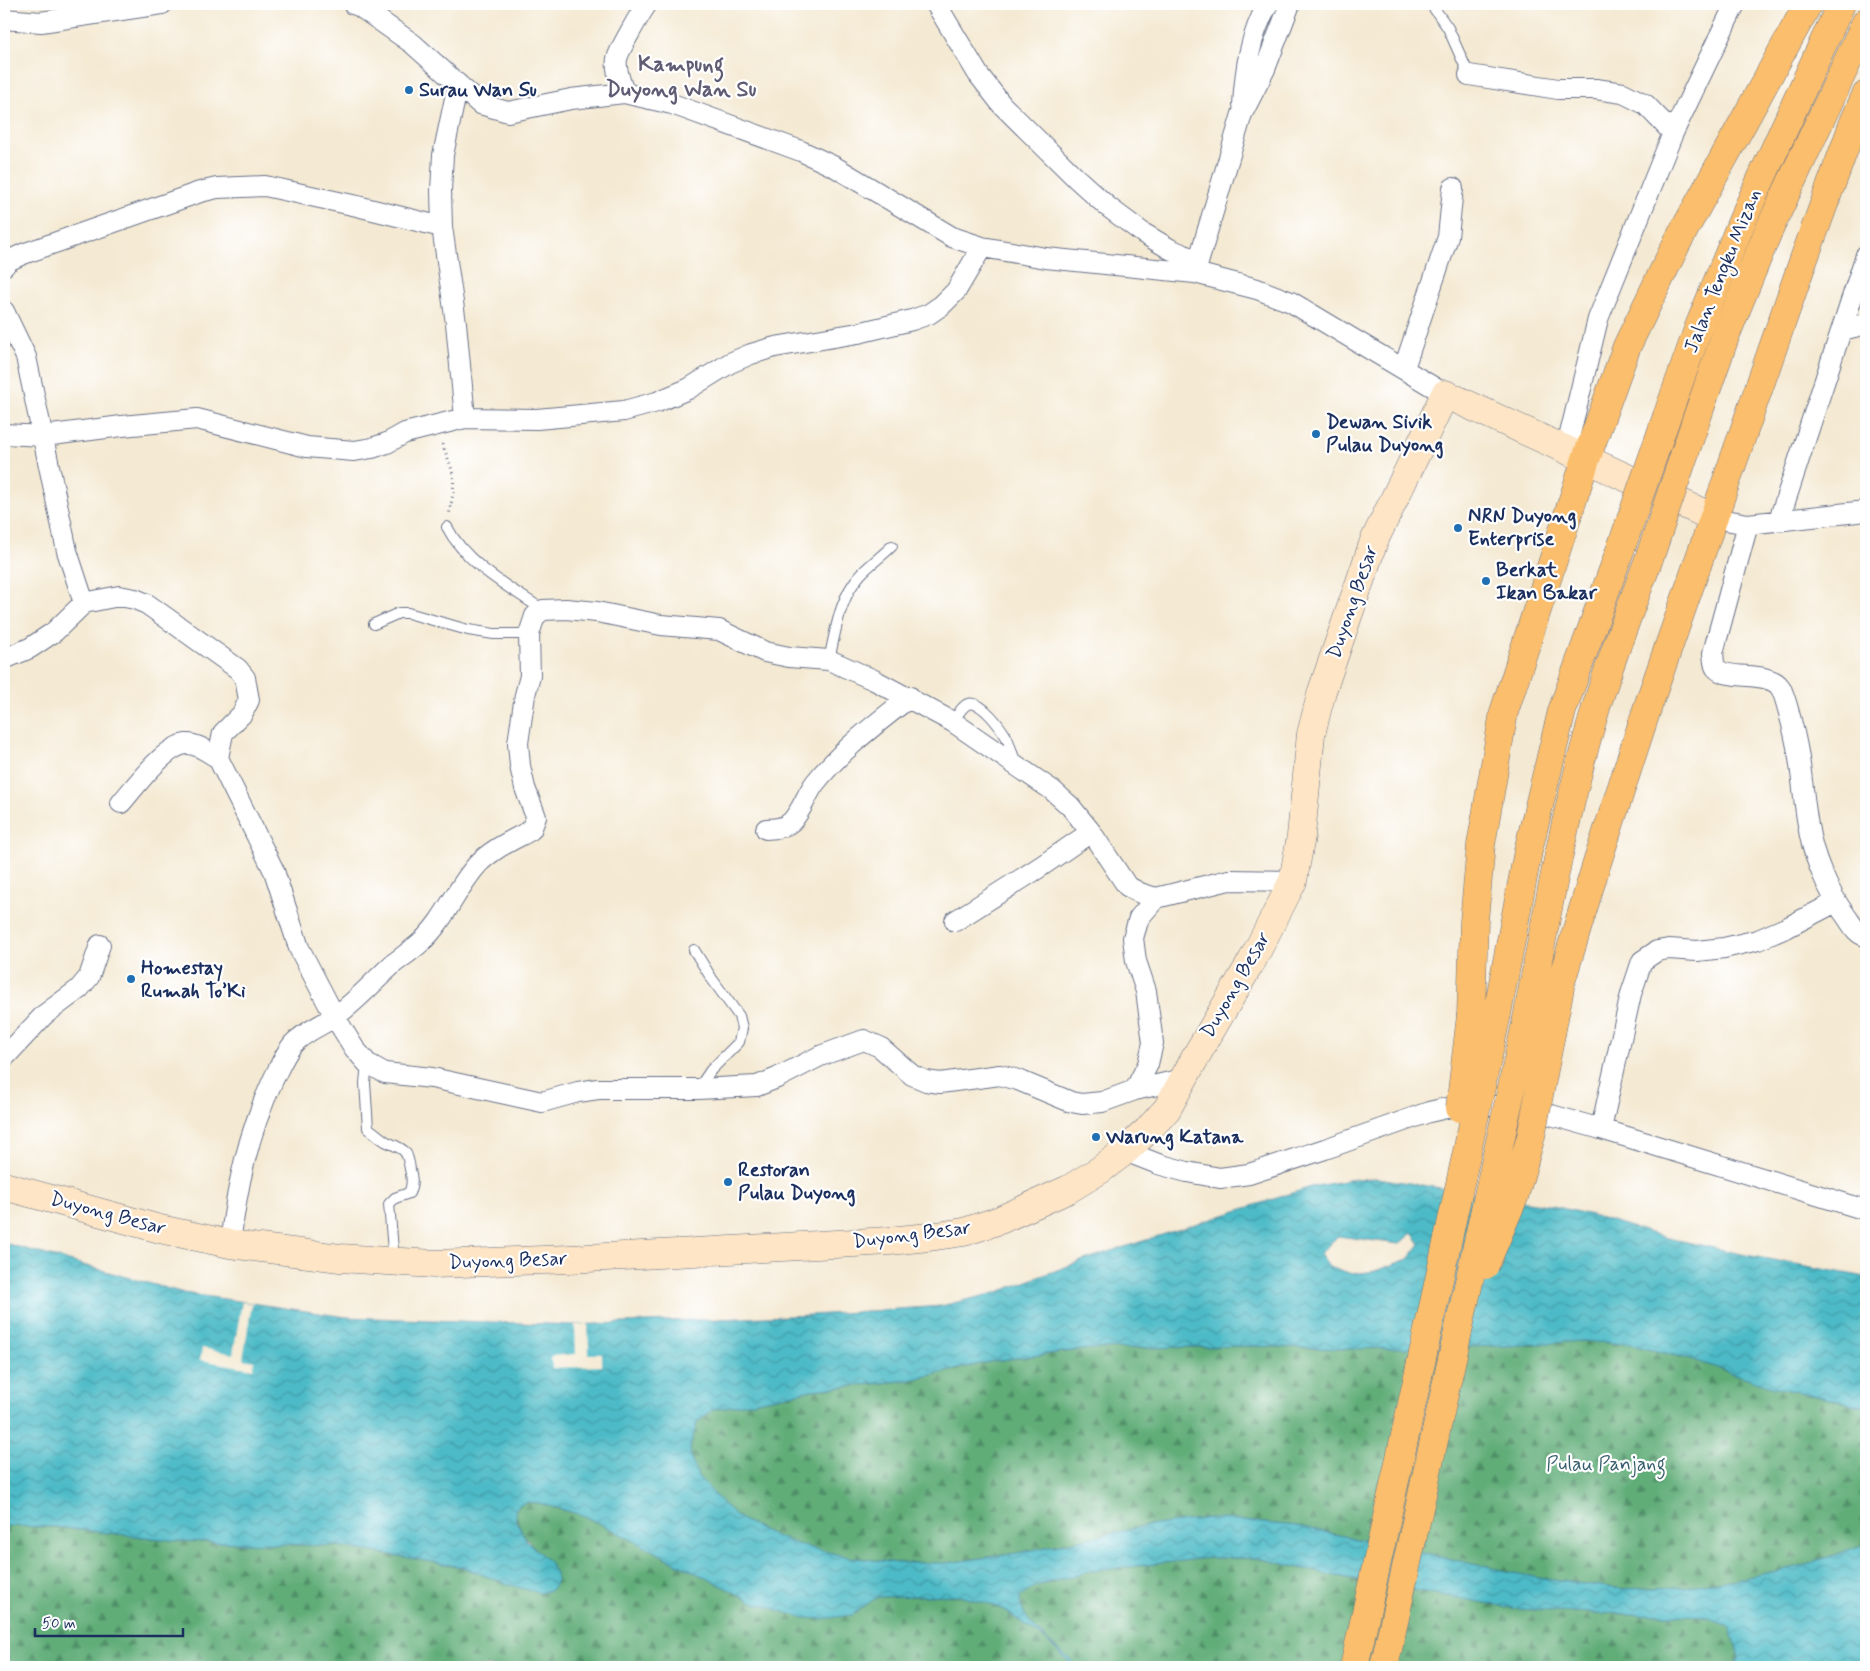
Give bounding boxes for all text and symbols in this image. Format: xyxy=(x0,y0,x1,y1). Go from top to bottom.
district label: Kampung Duyong Wan Su xyxy=(606,51,757,105)
place label: Surau Wan Su xyxy=(419,77,537,104)
marker: Surau Wan Su xyxy=(403,84,415,96)
street label: Jalan Tengku Mizan xyxy=(1678,185,1769,357)
place label: Dewan Sivik Pulau Duyong xyxy=(1326,409,1444,459)
marker: Dewan Sivik Pulau Duyong xyxy=(1310,428,1322,440)
place label: NRN Duyong Enterprise xyxy=(1468,503,1577,553)
marker: NRN Duyong Enterprise xyxy=(1452,522,1464,534)
street label: Duyong Besar xyxy=(1321,541,1385,663)
place label: Berkat Ikan Bakar xyxy=(1496,557,1598,607)
marker: Berkat Ikan Bakar xyxy=(1480,575,1492,587)
street label: Duyong Besar xyxy=(1195,927,1277,1043)
place label: Homestay Rumah To’Ki xyxy=(141,955,246,1005)
marker: Homestay Rumah To’Ki xyxy=(125,973,137,985)
place label: Warung Katana xyxy=(1105,1124,1244,1151)
marker: Warung Katana xyxy=(1090,1131,1102,1143)
place label: Restoran Pulau Duyong xyxy=(738,1157,856,1207)
marker: Restoran Pulau Duyong xyxy=(722,1176,734,1188)
street label: Duyong Besar xyxy=(47,1186,169,1242)
street label: Duyong Besar xyxy=(851,1214,973,1256)
street label: Duyong Besar xyxy=(448,1245,568,1277)
park label: Pulau Panjang xyxy=(1546,1451,1666,1480)
scale bar xyxy=(35,1606,182,1638)
text: 50 m xyxy=(42,1614,76,1634)

